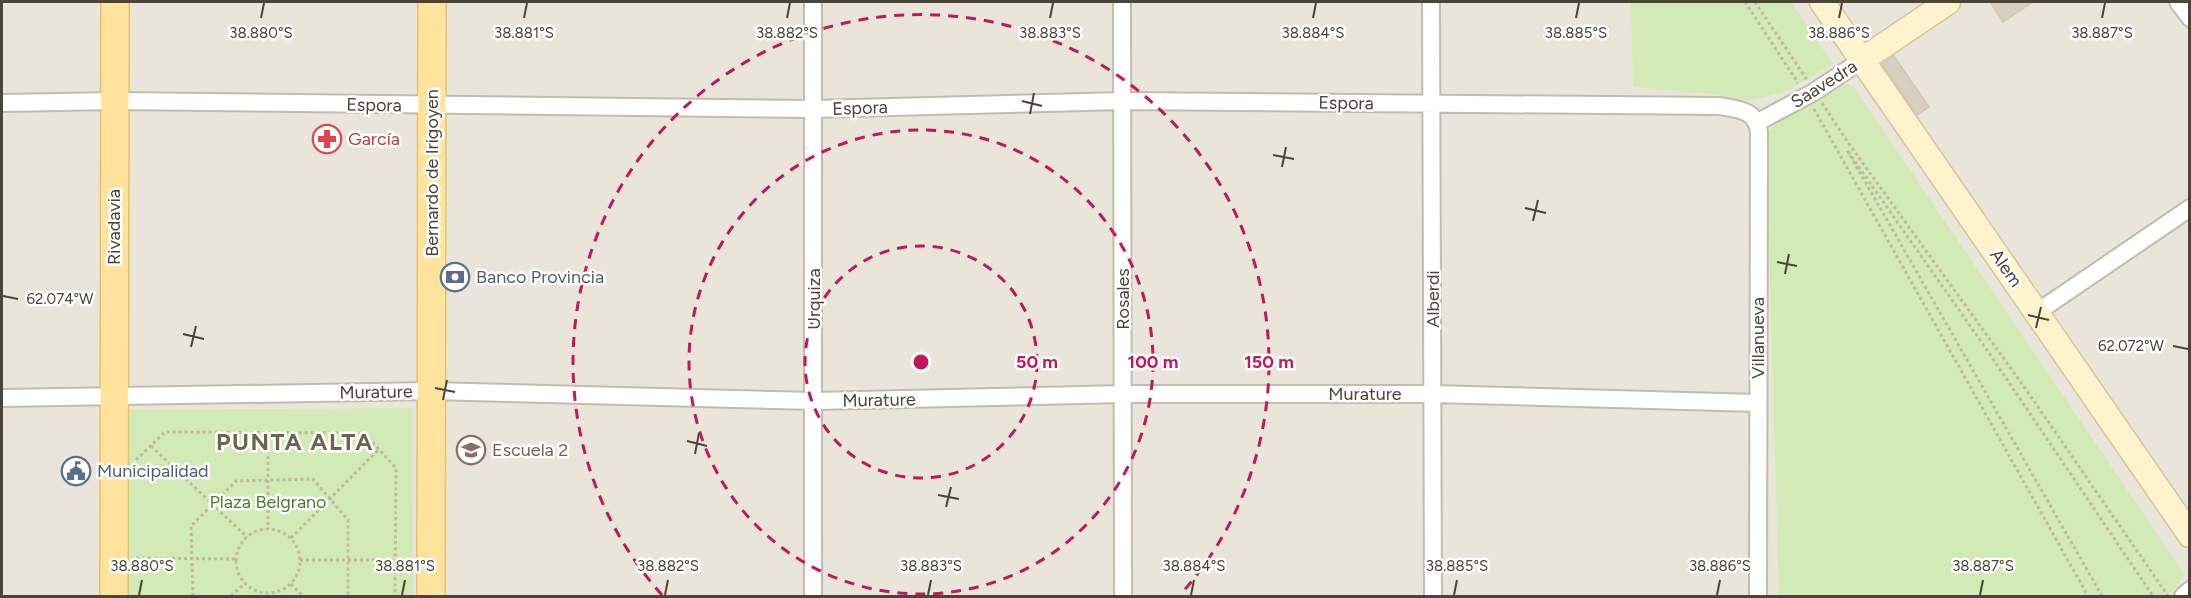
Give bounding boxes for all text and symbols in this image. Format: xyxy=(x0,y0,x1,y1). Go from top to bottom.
text: 38.880°S xyxy=(229,24,293,42)
text: 38.881°S xyxy=(494,24,554,42)
text: 38.882°S xyxy=(756,24,818,42)
text: 38.883°S xyxy=(1019,24,1081,42)
text: 38.884°S xyxy=(1282,24,1344,42)
text: 38.885°S xyxy=(1545,24,1607,42)
text: 38.886°S xyxy=(1808,24,1870,42)
text: 38.887°S xyxy=(2071,24,2133,42)
street label: Saavedra xyxy=(1787,55,1861,113)
street label: Bernardo de Irigoyen xyxy=(421,89,443,257)
street label: Espora xyxy=(1318,92,1374,114)
street label: Espora xyxy=(346,94,402,116)
street label: Espora xyxy=(832,96,888,120)
pharmacy icon: García xyxy=(311,123,343,155)
place label: García xyxy=(348,128,400,150)
street label: Rivadavia xyxy=(103,189,125,265)
street label: Alem xyxy=(1985,245,2027,291)
bank icon: Banco Provincia xyxy=(439,261,471,293)
place label: Banco Provincia xyxy=(476,266,604,288)
street label: Urquiza xyxy=(803,268,825,330)
street label: Rosales xyxy=(1112,268,1134,330)
street label: Alberdi xyxy=(1422,270,1444,328)
text: 62.074°W xyxy=(27,290,94,308)
street label: Villanueva xyxy=(1747,297,1769,379)
text: 62.072°W xyxy=(2098,337,2165,355)
text: 50 m xyxy=(1016,351,1058,373)
text: 100 m xyxy=(1128,351,1178,373)
text: 150 m xyxy=(1244,351,1294,373)
centre of rings xyxy=(911,352,931,372)
street label: Murature xyxy=(339,380,413,404)
street label: Murature xyxy=(1328,383,1402,405)
street label: Murature xyxy=(842,388,916,412)
district label: PUNTA ALTA xyxy=(216,427,374,456)
school or university icon: Escuela 2 xyxy=(455,434,487,466)
place label: Escuela 2 xyxy=(492,439,568,461)
public building icon: Municipalidad xyxy=(60,455,92,487)
place label: Municipalidad xyxy=(97,460,209,482)
park label: Plaza Belgrano xyxy=(209,491,327,513)
text: 38.880°S xyxy=(110,557,174,575)
text: 38.881°S xyxy=(375,557,435,575)
text: 38.882°S xyxy=(637,557,699,575)
text: 38.883°S xyxy=(900,557,962,575)
text: 38.884°S xyxy=(1163,557,1225,575)
text: 38.885°S xyxy=(1426,557,1488,575)
text: 38.886°S xyxy=(1689,557,1751,575)
text: 38.887°S xyxy=(1952,557,2014,575)

